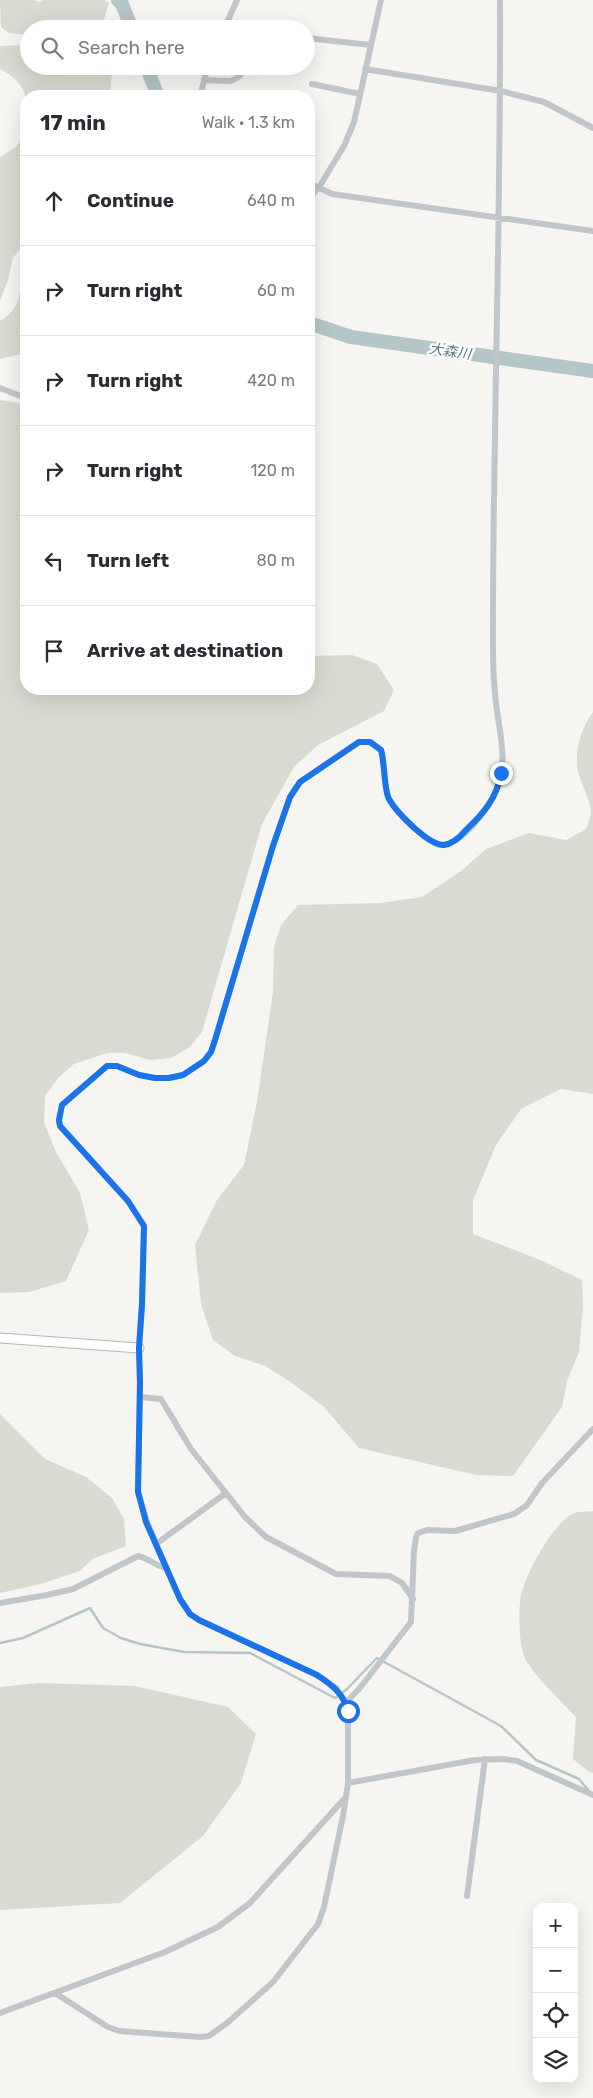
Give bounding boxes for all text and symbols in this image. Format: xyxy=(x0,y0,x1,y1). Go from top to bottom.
search box xyxy=(20,20,315,75)
icon: search xyxy=(38,34,66,62)
text: Search here xyxy=(78,36,185,59)
text: 17 min xyxy=(40,110,106,135)
text: Walk · 1.3 km xyxy=(202,113,295,132)
icon: ahead xyxy=(40,187,68,215)
text: Continue xyxy=(87,189,174,212)
text: 640 m xyxy=(247,191,295,210)
icon: right xyxy=(40,277,68,305)
text: Turn right xyxy=(87,279,182,302)
text: 60 m xyxy=(257,281,295,300)
water label: 大森川 xyxy=(428,340,474,363)
icon: right xyxy=(40,367,68,395)
text: Turn right xyxy=(87,369,182,392)
text: 420 m xyxy=(247,371,295,390)
icon: right xyxy=(40,457,68,485)
text: Turn right xyxy=(87,459,182,482)
text: 120 m xyxy=(250,461,295,480)
icon: left xyxy=(40,547,68,575)
text: Turn left xyxy=(87,549,169,572)
text: 80 m xyxy=(257,551,295,570)
icon: arrive xyxy=(40,637,68,665)
text: Arrive at destination xyxy=(87,639,283,662)
route end xyxy=(490,762,513,785)
route start xyxy=(337,1700,360,1723)
map controls xyxy=(533,1903,578,2083)
button: + xyxy=(533,1903,578,1948)
button: − xyxy=(533,1948,578,1993)
button: locate xyxy=(533,1993,578,2038)
button: layers xyxy=(533,2038,578,2083)

